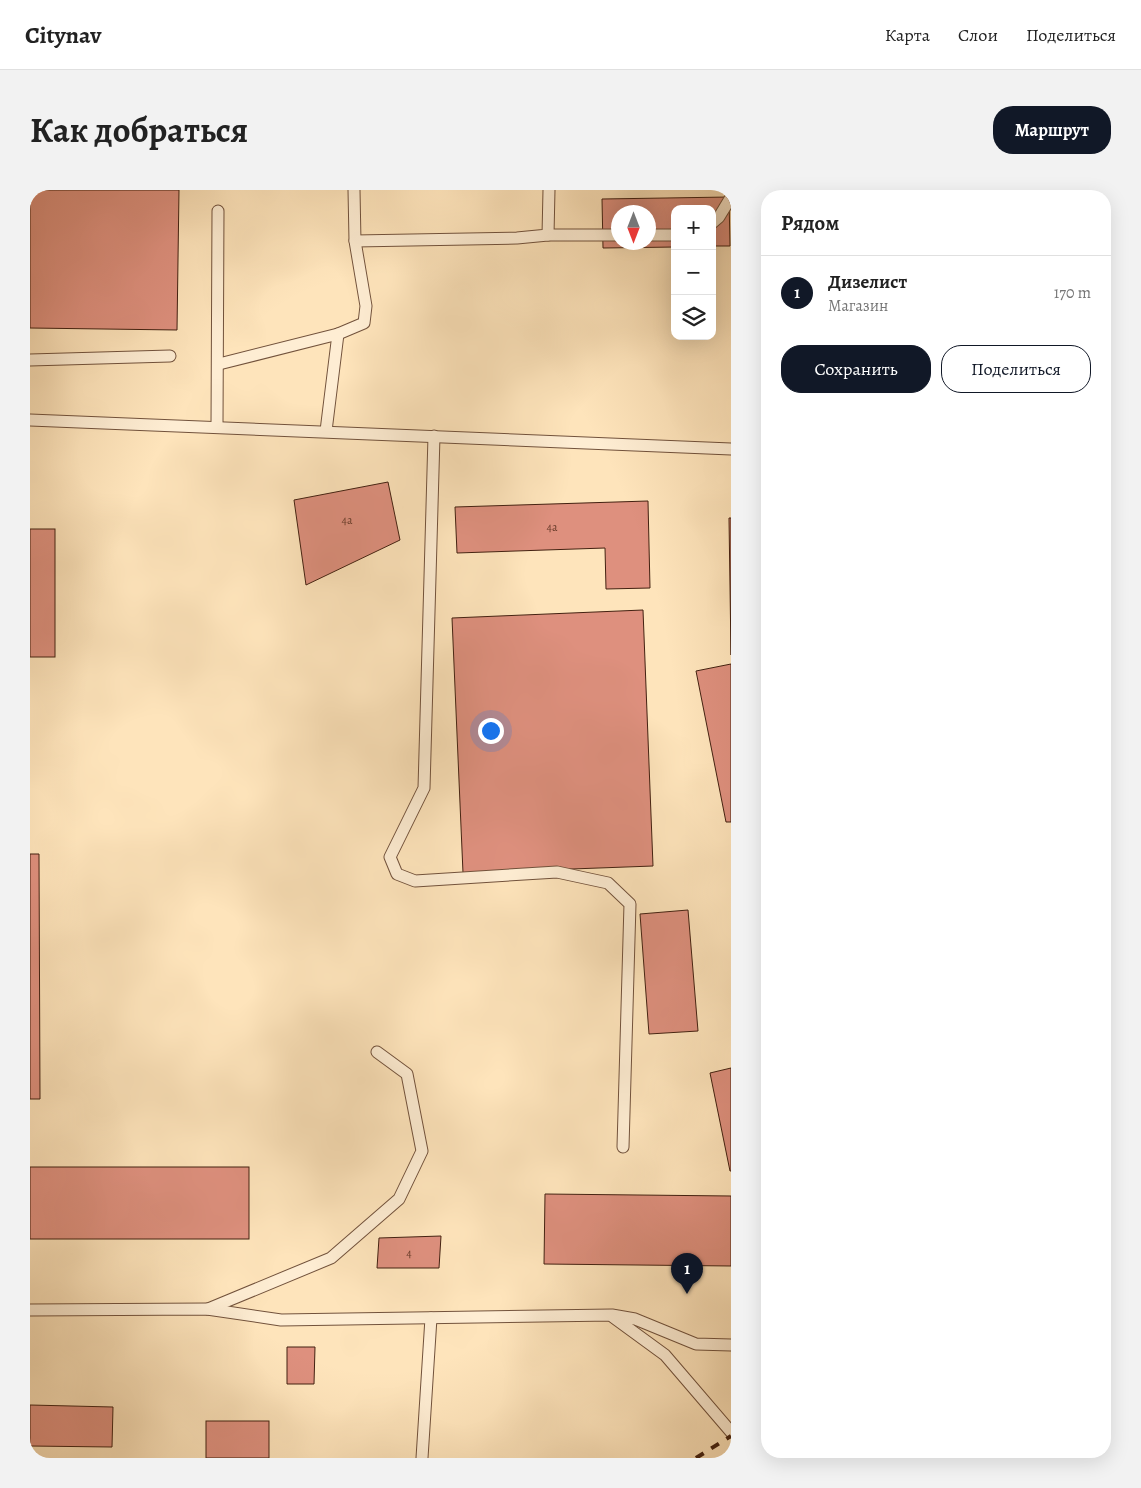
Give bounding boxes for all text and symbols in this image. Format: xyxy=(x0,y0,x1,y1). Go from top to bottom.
text: Citynav xyxy=(25,19,101,51)
text: Карта xyxy=(885,23,930,47)
text: Слои xyxy=(958,23,998,47)
text: Поделиться xyxy=(1026,23,1116,47)
text: Как добраться xyxy=(30,106,248,154)
button: Маршрут xyxy=(993,106,1111,154)
north arrow xyxy=(611,205,656,250)
map controls xyxy=(671,205,716,340)
button: + xyxy=(671,205,716,250)
text: Рядом xyxy=(781,209,839,237)
button: − xyxy=(671,250,716,295)
text: Дизелист xyxy=(828,269,907,295)
text: 1 xyxy=(794,282,800,304)
text: 170 m xyxy=(1054,282,1091,304)
button: layers xyxy=(671,295,716,340)
text: Магазин xyxy=(828,295,888,317)
button: Сохранить xyxy=(781,345,931,393)
button: Поделиться xyxy=(941,345,1091,393)
house number: 4а xyxy=(342,512,353,528)
house number: 4а xyxy=(547,519,558,535)
your location xyxy=(478,718,504,744)
house number: 4 xyxy=(406,1245,412,1261)
pin: 1 xyxy=(671,1253,703,1294)

